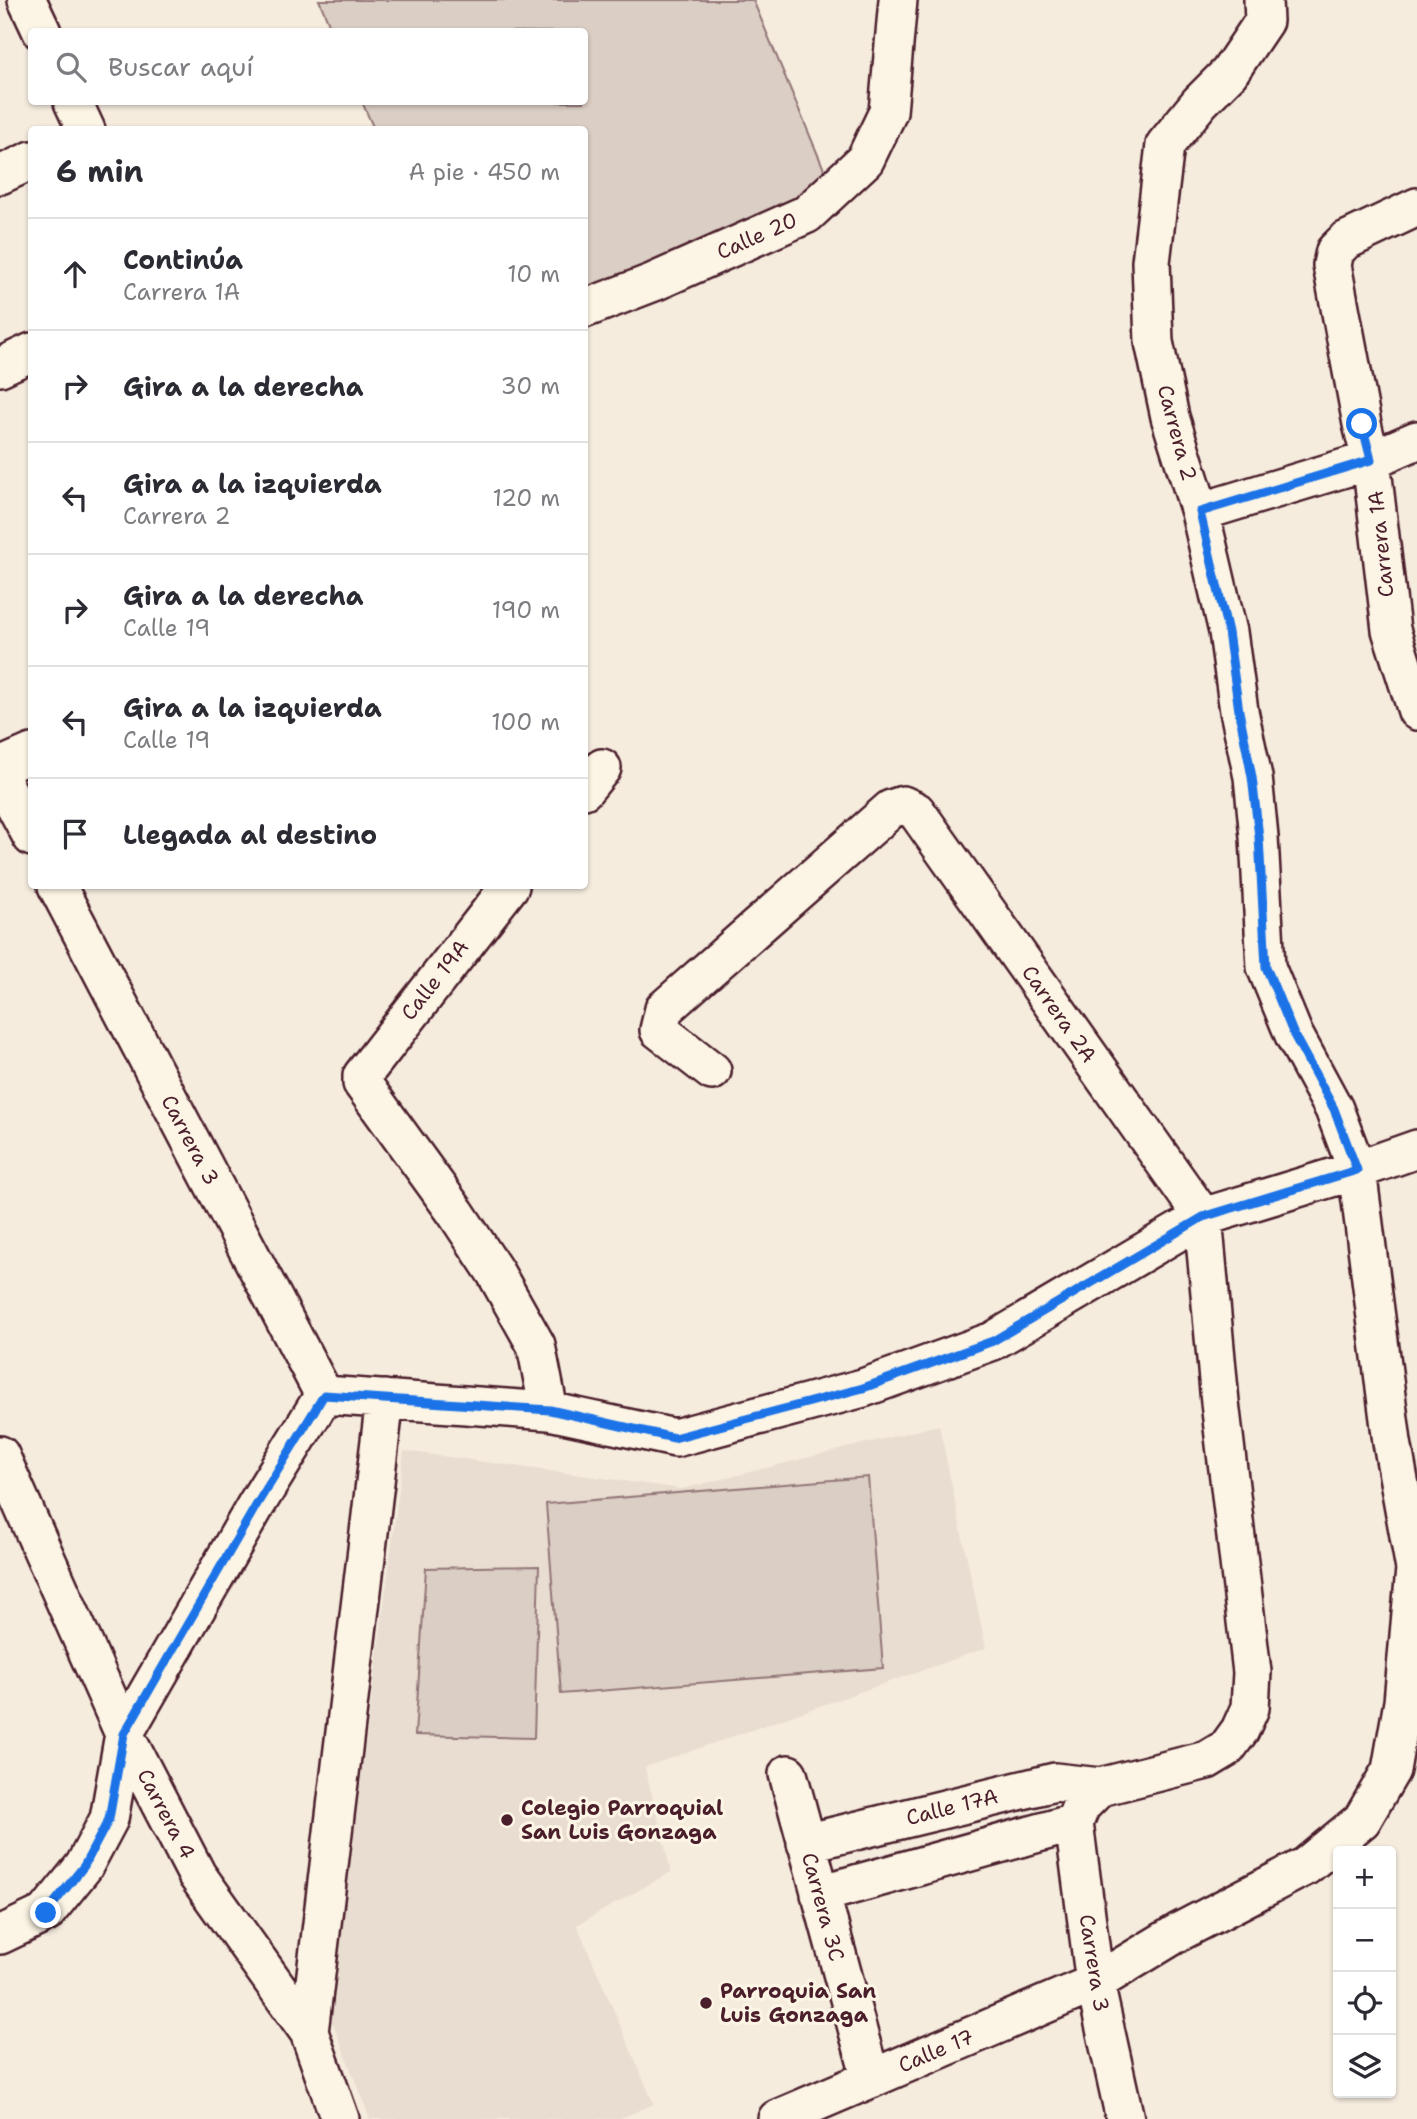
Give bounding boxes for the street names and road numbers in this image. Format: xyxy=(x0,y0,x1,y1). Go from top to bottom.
street label: Calle 20 xyxy=(712,206,802,266)
street label: Carrera 2 xyxy=(1151,382,1203,484)
street label: Carrera 1A xyxy=(1361,489,1401,599)
street label: Calle 19A xyxy=(395,934,475,1026)
street label: Carrera 2A xyxy=(1015,960,1103,1068)
street label: Carrera 3 xyxy=(155,1090,225,1190)
street label: Carrera 4 xyxy=(131,1764,201,1864)
street label: Calle 17A xyxy=(903,1782,1001,1832)
street label: Carrera 3C xyxy=(795,1850,851,1964)
street label: Carrera 3 xyxy=(1072,1912,1116,2014)
street label: Calle 17 xyxy=(894,2023,978,2079)

